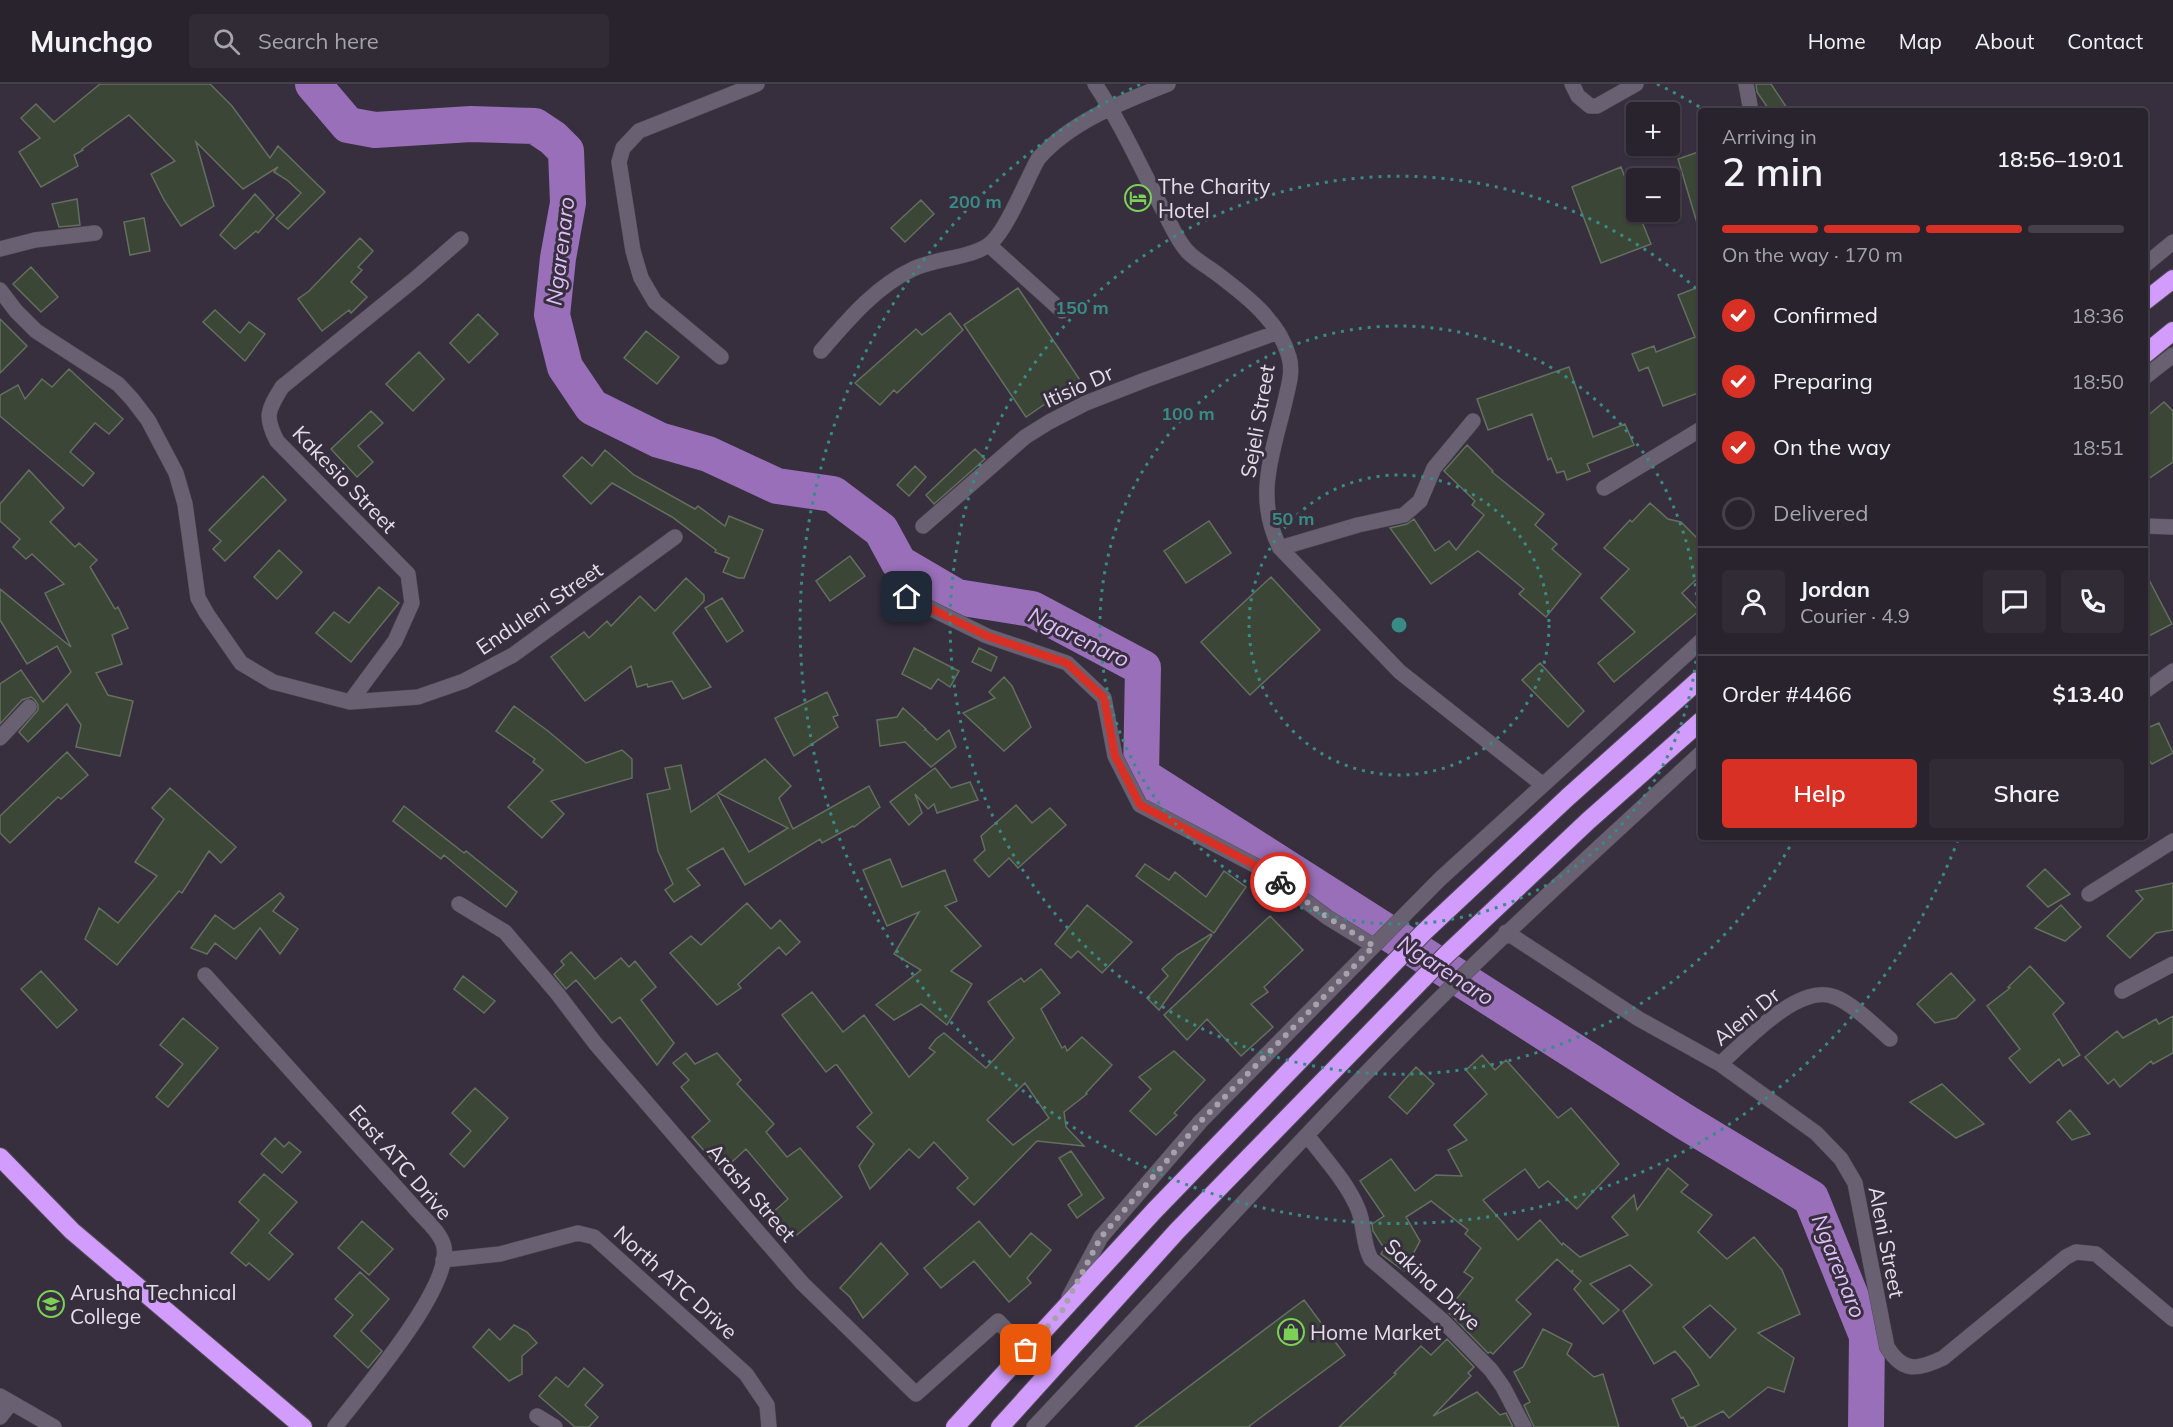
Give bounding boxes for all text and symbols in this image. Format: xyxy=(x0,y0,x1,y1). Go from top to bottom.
search box xyxy=(189,14,609,68)
text: Munchgo xyxy=(30,24,153,59)
icon: search xyxy=(210,25,243,58)
text: Search here xyxy=(258,27,379,55)
text: Home xyxy=(1808,28,1866,54)
text: Map xyxy=(1899,28,1942,54)
text: About xyxy=(1975,28,2034,54)
text: Contact xyxy=(2067,28,2143,54)
map controls xyxy=(1626,102,1680,222)
button: + xyxy=(1626,102,1680,156)
text: Arriving in xyxy=(1722,124,1817,149)
text: 18:56–19:01 xyxy=(1997,145,2124,173)
text: 2 min xyxy=(1722,147,1823,196)
button: − xyxy=(1626,168,1680,222)
place label: The Charity Hotel xyxy=(1158,173,1270,223)
hotel icon: The Charity Hotel xyxy=(1123,183,1153,213)
text: 200 m xyxy=(948,190,1002,213)
water label: Ngarenaro xyxy=(539,195,581,307)
text: On the way · 170 m xyxy=(1722,242,1903,267)
text: 150 m xyxy=(1055,296,1109,319)
icon: check xyxy=(1722,299,1755,332)
text: Confirmed xyxy=(1773,301,1878,329)
text: 18:36 xyxy=(2071,303,2124,328)
street label: Itisio Dr xyxy=(1039,359,1117,413)
street label: Sejeli Street xyxy=(1234,362,1280,480)
icon: check xyxy=(1722,365,1755,398)
text: Preparing xyxy=(1773,367,1873,395)
text: 18:50 xyxy=(2071,369,2124,394)
text: 100 m xyxy=(1161,402,1215,425)
street label: Kakesio Street xyxy=(287,420,403,538)
icon: check xyxy=(1722,431,1755,464)
text: On the way xyxy=(1773,433,1891,461)
text: 18:51 xyxy=(2071,435,2124,460)
text: Delivered xyxy=(1773,499,1868,527)
text: 50 m xyxy=(1272,507,1314,530)
street label: Enduleni Street xyxy=(471,556,607,660)
button: person xyxy=(1722,570,1785,633)
button: chat xyxy=(1983,570,2046,633)
button: phone xyxy=(2061,570,2124,633)
pin xyxy=(881,571,932,622)
text: Jordan xyxy=(1800,575,1870,603)
icon: home xyxy=(890,580,923,613)
water label: Ngarenaro xyxy=(1024,600,1134,674)
text: Courier · 4.9 xyxy=(1800,603,1910,628)
centre of rings xyxy=(1389,615,1409,635)
text: Order #4466 xyxy=(1722,680,1852,708)
text: $13.40 xyxy=(2053,680,2124,708)
button: Help xyxy=(1722,759,1917,828)
button: Share xyxy=(1929,759,2124,828)
courier xyxy=(1250,852,1310,912)
icon: bike xyxy=(1264,866,1297,899)
water label: Ngarenaro xyxy=(1393,929,1499,1011)
street label: Aleni Dr xyxy=(1708,981,1785,1051)
street label: East ATC Drive xyxy=(344,1099,458,1225)
street label: Arash Street xyxy=(702,1137,802,1247)
street label: Aleni Street xyxy=(1863,1184,1911,1300)
water label: Ngarenaro xyxy=(1806,1210,1872,1322)
street label: North ATC Drive xyxy=(609,1220,743,1344)
street label: Sakina Drive xyxy=(1379,1233,1487,1335)
place label: Arusha Technical College xyxy=(70,1279,236,1329)
school or university icon: Arusha Technical College xyxy=(36,1289,66,1319)
shop icon: Home Market xyxy=(1276,1317,1306,1347)
place label: Home Market xyxy=(1310,1319,1441,1345)
pin xyxy=(1000,1324,1051,1375)
icon: bag xyxy=(1009,1333,1042,1366)

